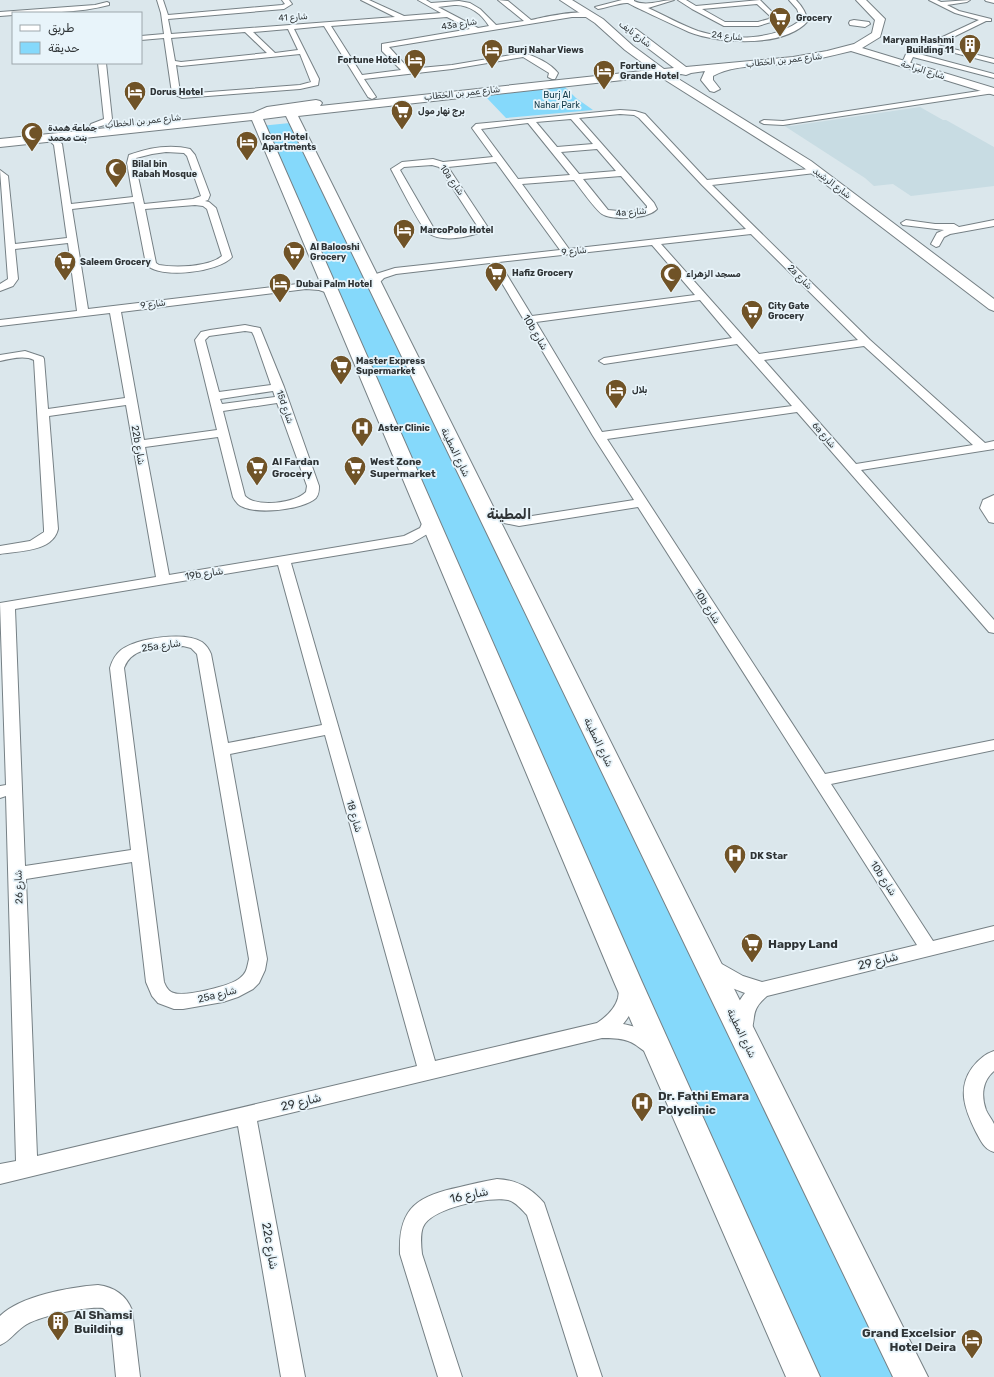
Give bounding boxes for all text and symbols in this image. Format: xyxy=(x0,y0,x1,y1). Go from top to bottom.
supermarket icon: Grocery xyxy=(767,5,793,38)
street label: شارع 41 xyxy=(278,11,308,24)
legend xyxy=(12,12,142,64)
place label: Grocery xyxy=(796,13,833,23)
street label: 43a شارع xyxy=(440,16,478,33)
street label: شارع نايف xyxy=(616,19,653,50)
text: طريق xyxy=(48,21,74,36)
street label: شارع 24 xyxy=(711,29,743,44)
building icon: Maryam Hashmi Building 11 xyxy=(957,32,983,65)
place label: Maryam Hashmi Building 11 xyxy=(883,35,954,56)
hotel icon: Burj Nahar Views xyxy=(479,37,505,70)
text: حديقة xyxy=(48,41,80,55)
place label: Burj Nahar Views xyxy=(508,45,584,55)
hotel icon: Fortune Hotel xyxy=(402,47,428,80)
street label: شارع عمر بن الخطاب xyxy=(745,51,823,70)
place label: Fortune Hotel xyxy=(338,55,400,65)
hotel icon: Fortune Grande Hotel xyxy=(591,58,617,91)
street label: شارع البراحة xyxy=(899,59,946,82)
place label: Fortune Grande Hotel xyxy=(620,61,679,81)
hotel icon: Dorus Hotel xyxy=(122,79,148,112)
street label: شارع عمر بن الخطاب xyxy=(423,84,501,103)
place label: Dorus Hotel xyxy=(150,87,203,97)
park label: Burj Al Nahar Park xyxy=(534,90,580,110)
supermarket icon: برج نهار مول xyxy=(389,98,415,131)
place label: برج نهار مول xyxy=(418,106,465,117)
street label: شارع عمر بن الخطاب xyxy=(104,112,182,131)
mosque icon: جماعة همدة بنت محمد xyxy=(19,120,45,153)
place label: جماعة همدة بنت محمد xyxy=(48,123,98,144)
hotel icon: Icon Hotel Apartments xyxy=(234,129,260,162)
place label: Icon Hotel Apartments xyxy=(262,132,316,152)
mosque icon: Bilal bin Rabah Mosque xyxy=(103,156,129,189)
place label: Bilal bin Rabah Mosque xyxy=(132,159,198,179)
street label: 10a شارع xyxy=(437,163,466,198)
street label: شارع الرشيد xyxy=(810,166,853,201)
street label: 4a شارع xyxy=(615,206,647,219)
hotel icon: MarcoPolo Hotel xyxy=(391,217,417,250)
place label: MarcoPolo Hotel xyxy=(420,225,494,235)
supermarket icon: Al Balooshi Grocery xyxy=(281,239,307,272)
place label: Al Balooshi Grocery xyxy=(310,242,360,262)
street label: شارع 9 xyxy=(561,245,587,258)
supermarket icon: Saleem Grocery xyxy=(52,249,78,282)
place label: Saleem Grocery xyxy=(80,257,151,267)
supermarket icon: Hafiz Grocery xyxy=(483,260,509,293)
mosque icon: مسجد الزهراء xyxy=(658,261,684,294)
street label: 2a شارع xyxy=(785,263,814,292)
place label: Hafiz Grocery xyxy=(512,268,574,278)
place label: مسجد الزهراء xyxy=(686,269,741,280)
hotel icon: Dubai Palm Hotel xyxy=(267,271,293,304)
place label: Dubai Palm Hotel xyxy=(296,279,372,289)
street label: شارع 9 xyxy=(140,297,166,312)
supermarket icon: City Gate Grocery xyxy=(739,298,765,331)
place label: City Gate Grocery xyxy=(768,301,810,321)
street label: 10b شارع xyxy=(519,313,550,353)
supermarket icon: Master Express Supermarket xyxy=(328,353,354,386)
place label: Master Express Supermarket xyxy=(356,356,425,376)
hotel icon: بلال xyxy=(603,377,629,410)
place label: بلال xyxy=(632,385,648,396)
street label: 15d شارع xyxy=(274,389,295,425)
hospital icon: Aster Clinic xyxy=(349,415,375,448)
street label: 6a شارع xyxy=(809,420,838,450)
place label: Aster Clinic xyxy=(378,423,431,433)
street label: 22b شارع xyxy=(128,424,147,466)
street label: شارع المطينة xyxy=(437,426,472,479)
supermarket icon: Al Fardan Grocery xyxy=(244,454,270,487)
supermarket icon: West Zone Supermarket xyxy=(342,454,368,487)
place label: Al Fardan Grocery xyxy=(272,456,319,480)
place label: West Zone Supermarket xyxy=(370,456,436,480)
district label: المطينة xyxy=(487,506,531,523)
street label: 19b شارع xyxy=(184,565,224,584)
street label: 10b شارع xyxy=(691,587,723,627)
street label: 25a شارع xyxy=(141,637,182,656)
street label: شارع المطينة xyxy=(580,716,615,769)
street label: شارع 18 xyxy=(343,799,364,834)
hospital icon: DK Star xyxy=(722,842,748,875)
place label: DK Star xyxy=(750,850,788,862)
street label: 10b شارع xyxy=(867,859,899,899)
street label: شارع 26 xyxy=(12,870,27,904)
supermarket icon: Happy Land xyxy=(739,931,765,964)
place label: Happy Land xyxy=(768,937,838,951)
street label: شارع 29 xyxy=(856,949,900,975)
street label: 25a شارع xyxy=(197,984,238,1007)
street label: شارع المطينة xyxy=(723,1007,758,1060)
place label: Dr. Fathi Emara Polyclinic xyxy=(658,1089,749,1117)
street label: شارع 29 xyxy=(279,1090,323,1116)
hospital icon: Dr. Fathi Emara Polyclinic xyxy=(629,1090,655,1123)
street label: شارع 16 xyxy=(448,1184,490,1208)
street label: 22c شارع xyxy=(257,1221,281,1271)
place label: Al Shamsi Building xyxy=(74,1308,132,1336)
building icon: Al Shamsi Building xyxy=(45,1309,71,1342)
place label: Grand Excelsior Hotel Deira xyxy=(862,1326,957,1354)
hotel icon: Grand Excelsior Hotel Deira xyxy=(959,1327,985,1360)

